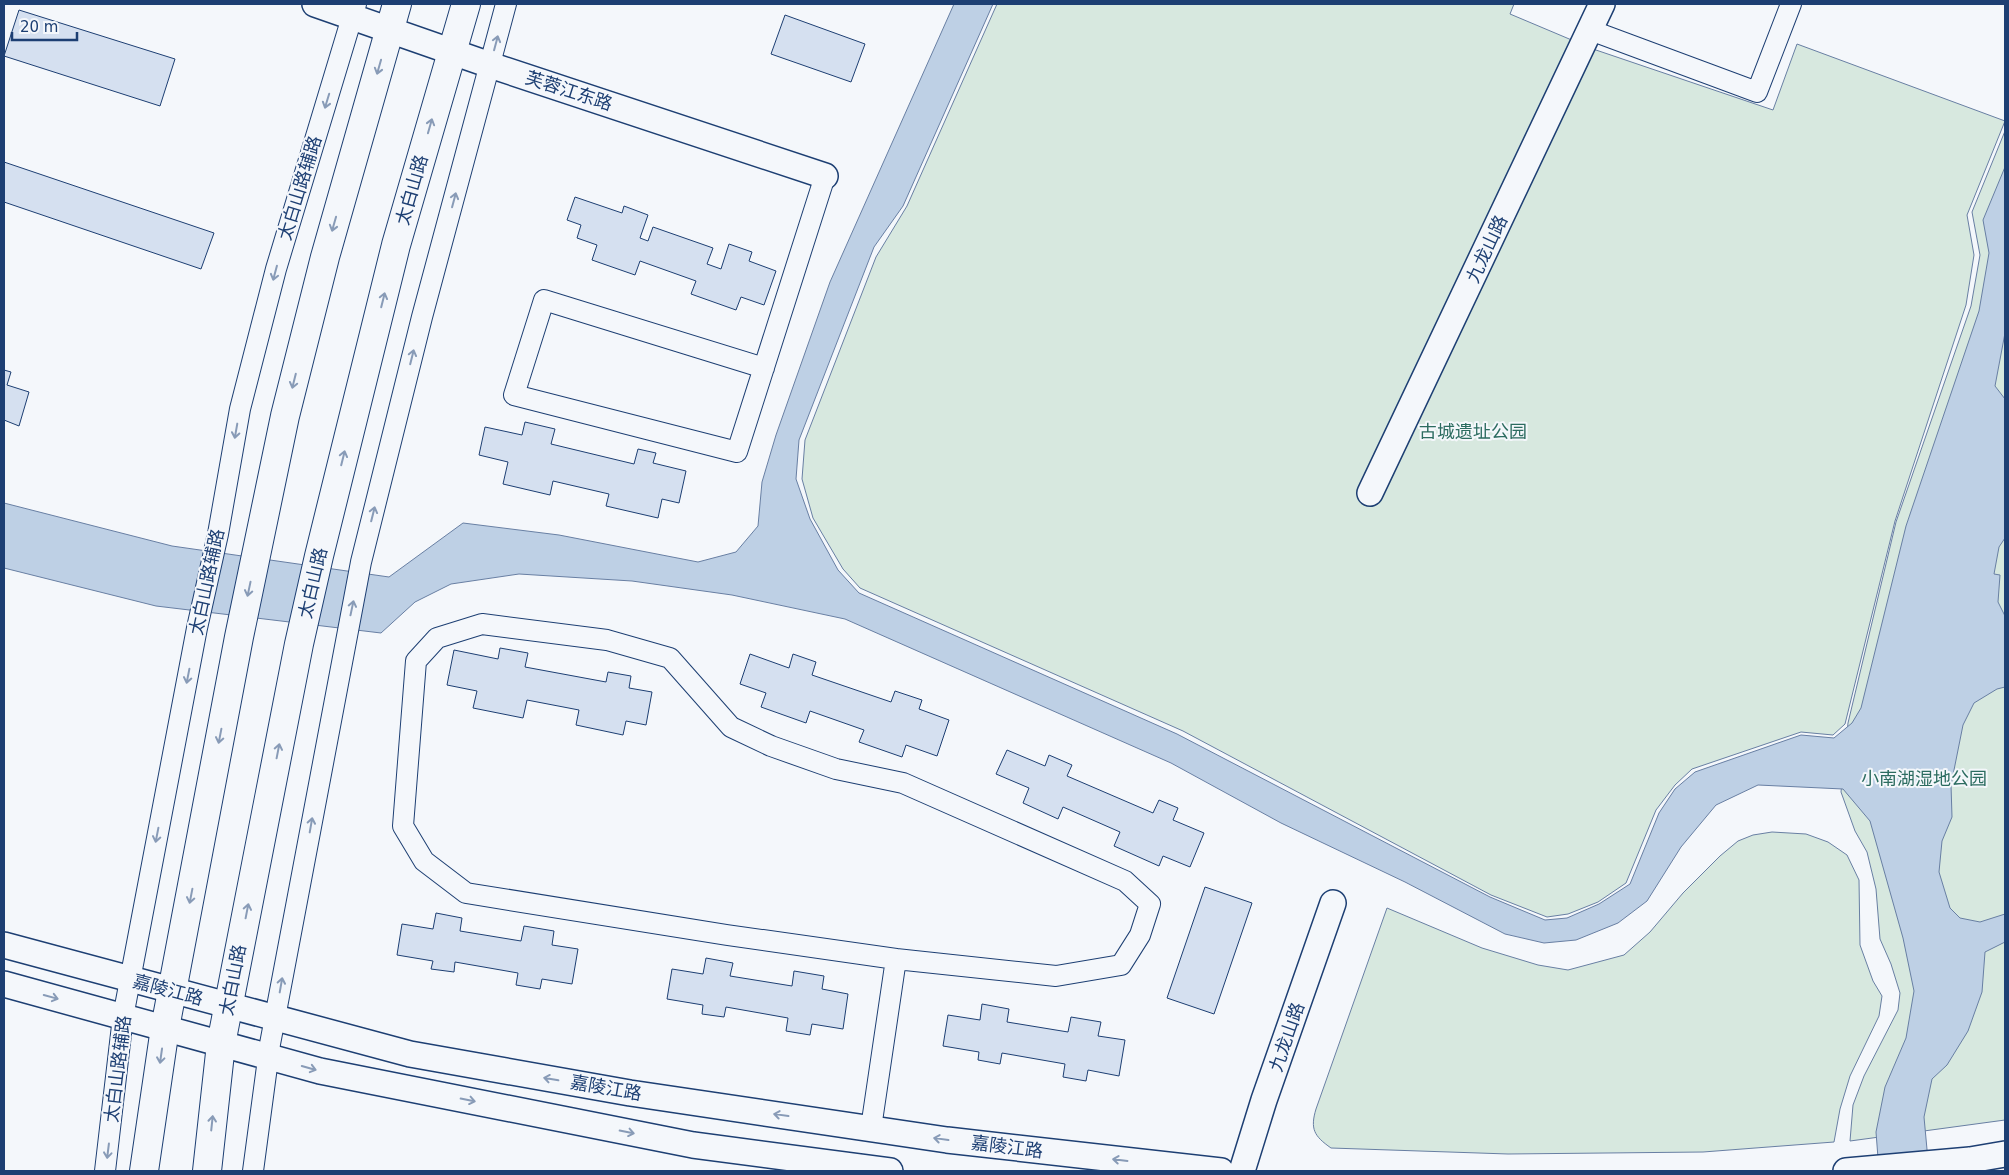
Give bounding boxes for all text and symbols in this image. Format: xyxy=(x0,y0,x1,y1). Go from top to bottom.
scale bar xyxy=(12,10,78,42)
text: 20 m xyxy=(20,18,58,36)
one-way arrow xyxy=(492,35,501,51)
one-way arrow xyxy=(373,59,383,75)
street label: 芙蓉江东路 xyxy=(523,67,615,114)
one-way arrow xyxy=(321,92,331,108)
one-way arrow xyxy=(425,119,435,135)
street label: 太白山路辅路 xyxy=(274,133,325,243)
street label: 太白山路 xyxy=(392,152,432,227)
one-way arrow xyxy=(449,192,459,208)
street label: 九龙山路 xyxy=(1462,212,1511,286)
one-way arrow xyxy=(329,215,339,231)
one-way arrow xyxy=(270,264,279,280)
one-way arrow xyxy=(378,293,388,309)
one-way arrow xyxy=(408,349,417,365)
one-way arrow xyxy=(288,372,298,388)
park label: 古城遗址公园 xyxy=(1419,421,1527,442)
one-way arrow xyxy=(231,422,241,438)
one-way arrow xyxy=(339,450,349,466)
one-way arrow xyxy=(369,507,378,523)
street label: 太白山路辅路 xyxy=(185,527,228,637)
street label: 太白山路 xyxy=(294,545,331,620)
one-way arrow xyxy=(244,580,253,596)
one-way arrow xyxy=(347,600,357,616)
one-way arrow xyxy=(182,667,192,683)
one-way arrow xyxy=(215,728,225,744)
one-way arrow xyxy=(274,744,284,760)
park label: 小南湖湿地公园 xyxy=(1861,768,1987,789)
one-way arrow xyxy=(306,817,316,833)
one-way arrow xyxy=(152,827,162,843)
one-way arrow xyxy=(185,887,195,903)
one-way arrow xyxy=(243,903,252,919)
street label: 太白山路 xyxy=(215,943,250,1017)
street label: 嘉陵江路 xyxy=(131,970,206,1009)
one-way arrow xyxy=(277,977,287,993)
one-way arrow xyxy=(42,992,58,1002)
street label: 九龙山路 xyxy=(1265,999,1308,1074)
street label: 太白山路辅路 xyxy=(101,1014,135,1124)
one-way arrow xyxy=(156,1047,166,1063)
one-way arrow xyxy=(300,1063,316,1073)
street label: 嘉陵江路 xyxy=(569,1071,643,1104)
one-way arrow xyxy=(543,1073,559,1083)
one-way arrow xyxy=(459,1096,475,1106)
one-way arrow xyxy=(773,1110,789,1120)
one-way arrow xyxy=(207,1115,217,1131)
one-way arrow xyxy=(619,1128,635,1137)
street label: 嘉陵江路 xyxy=(970,1132,1044,1161)
one-way arrow xyxy=(934,1134,950,1144)
one-way arrow xyxy=(102,1143,112,1159)
one-way arrow xyxy=(1113,1155,1129,1165)

